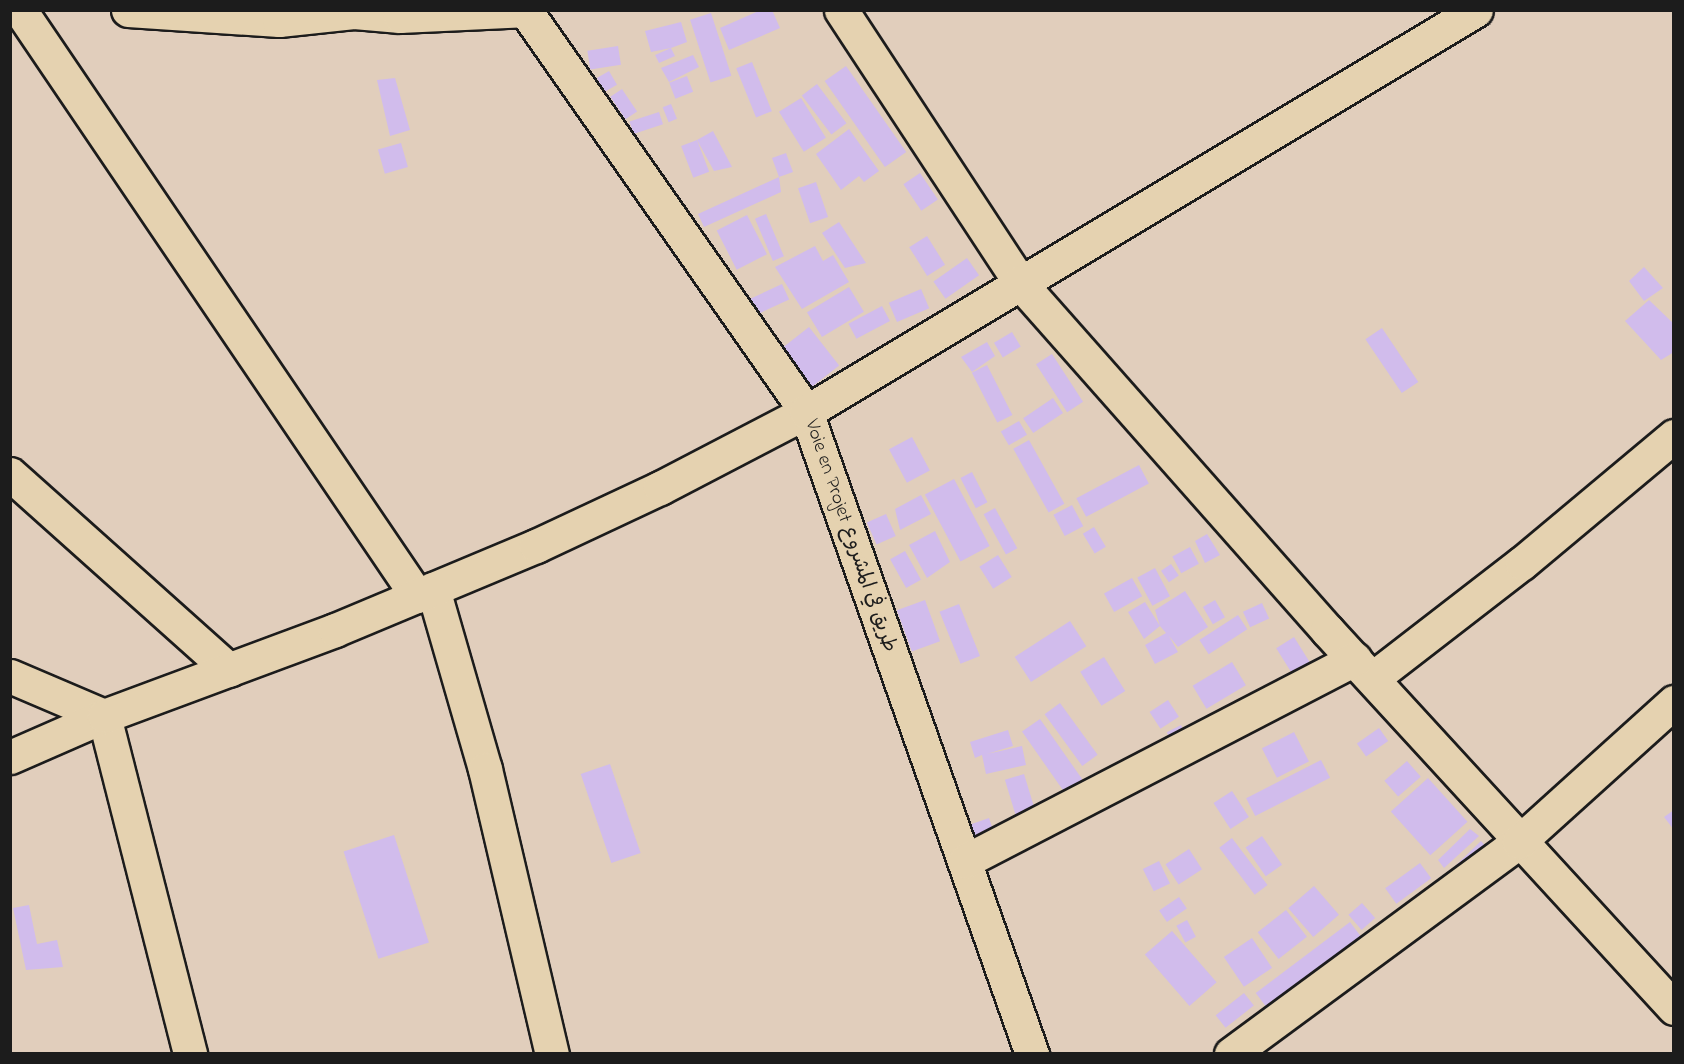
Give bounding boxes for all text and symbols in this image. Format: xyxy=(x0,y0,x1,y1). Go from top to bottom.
street label: Voie en Projet طريق في المشروع xyxy=(799,416,901,656)

